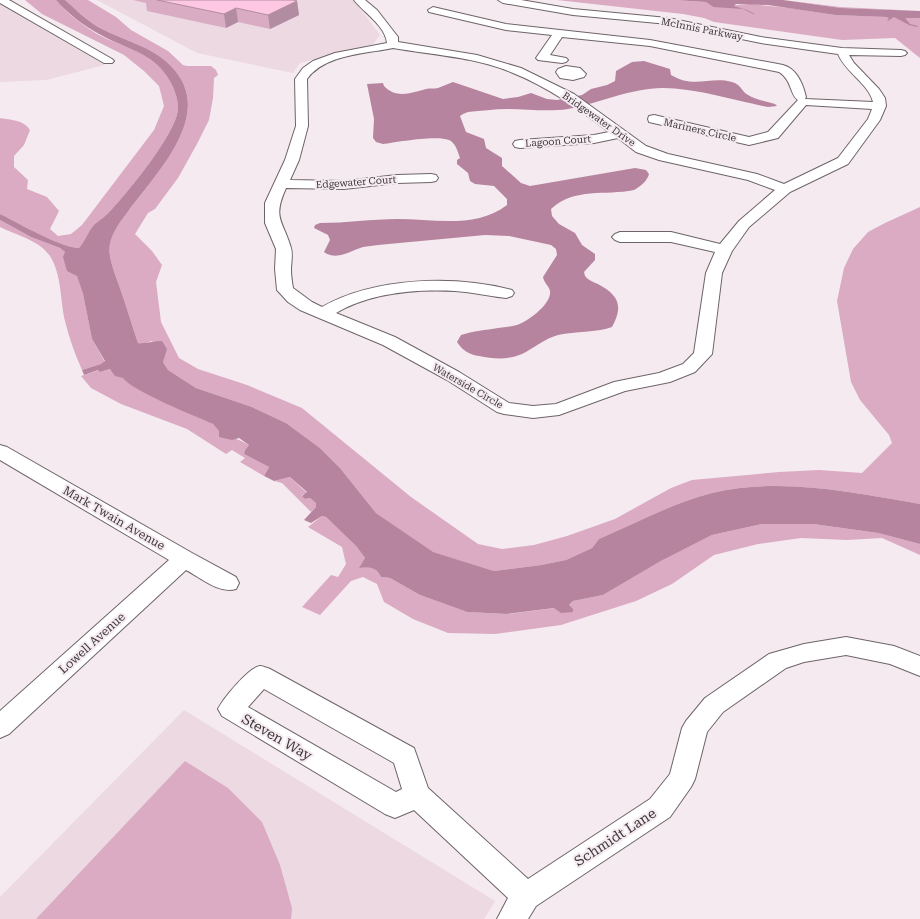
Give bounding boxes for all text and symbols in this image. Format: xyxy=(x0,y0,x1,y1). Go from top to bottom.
street label: McInnis Parkway xyxy=(660,16,744,42)
street label: Bridgewater Drive xyxy=(560,90,638,149)
street label: Mariners Circle xyxy=(663,116,738,144)
street label: Lagoon Court xyxy=(525,133,592,149)
street label: Edgewater Court xyxy=(315,174,397,190)
street label: Waterside Circle xyxy=(431,361,506,411)
street label: Mark Twain Avenue xyxy=(61,483,168,553)
street label: Lowell Avenue xyxy=(56,609,128,676)
street label: Steven Way xyxy=(239,710,316,764)
street label: Schmidt Lane xyxy=(571,805,659,869)

